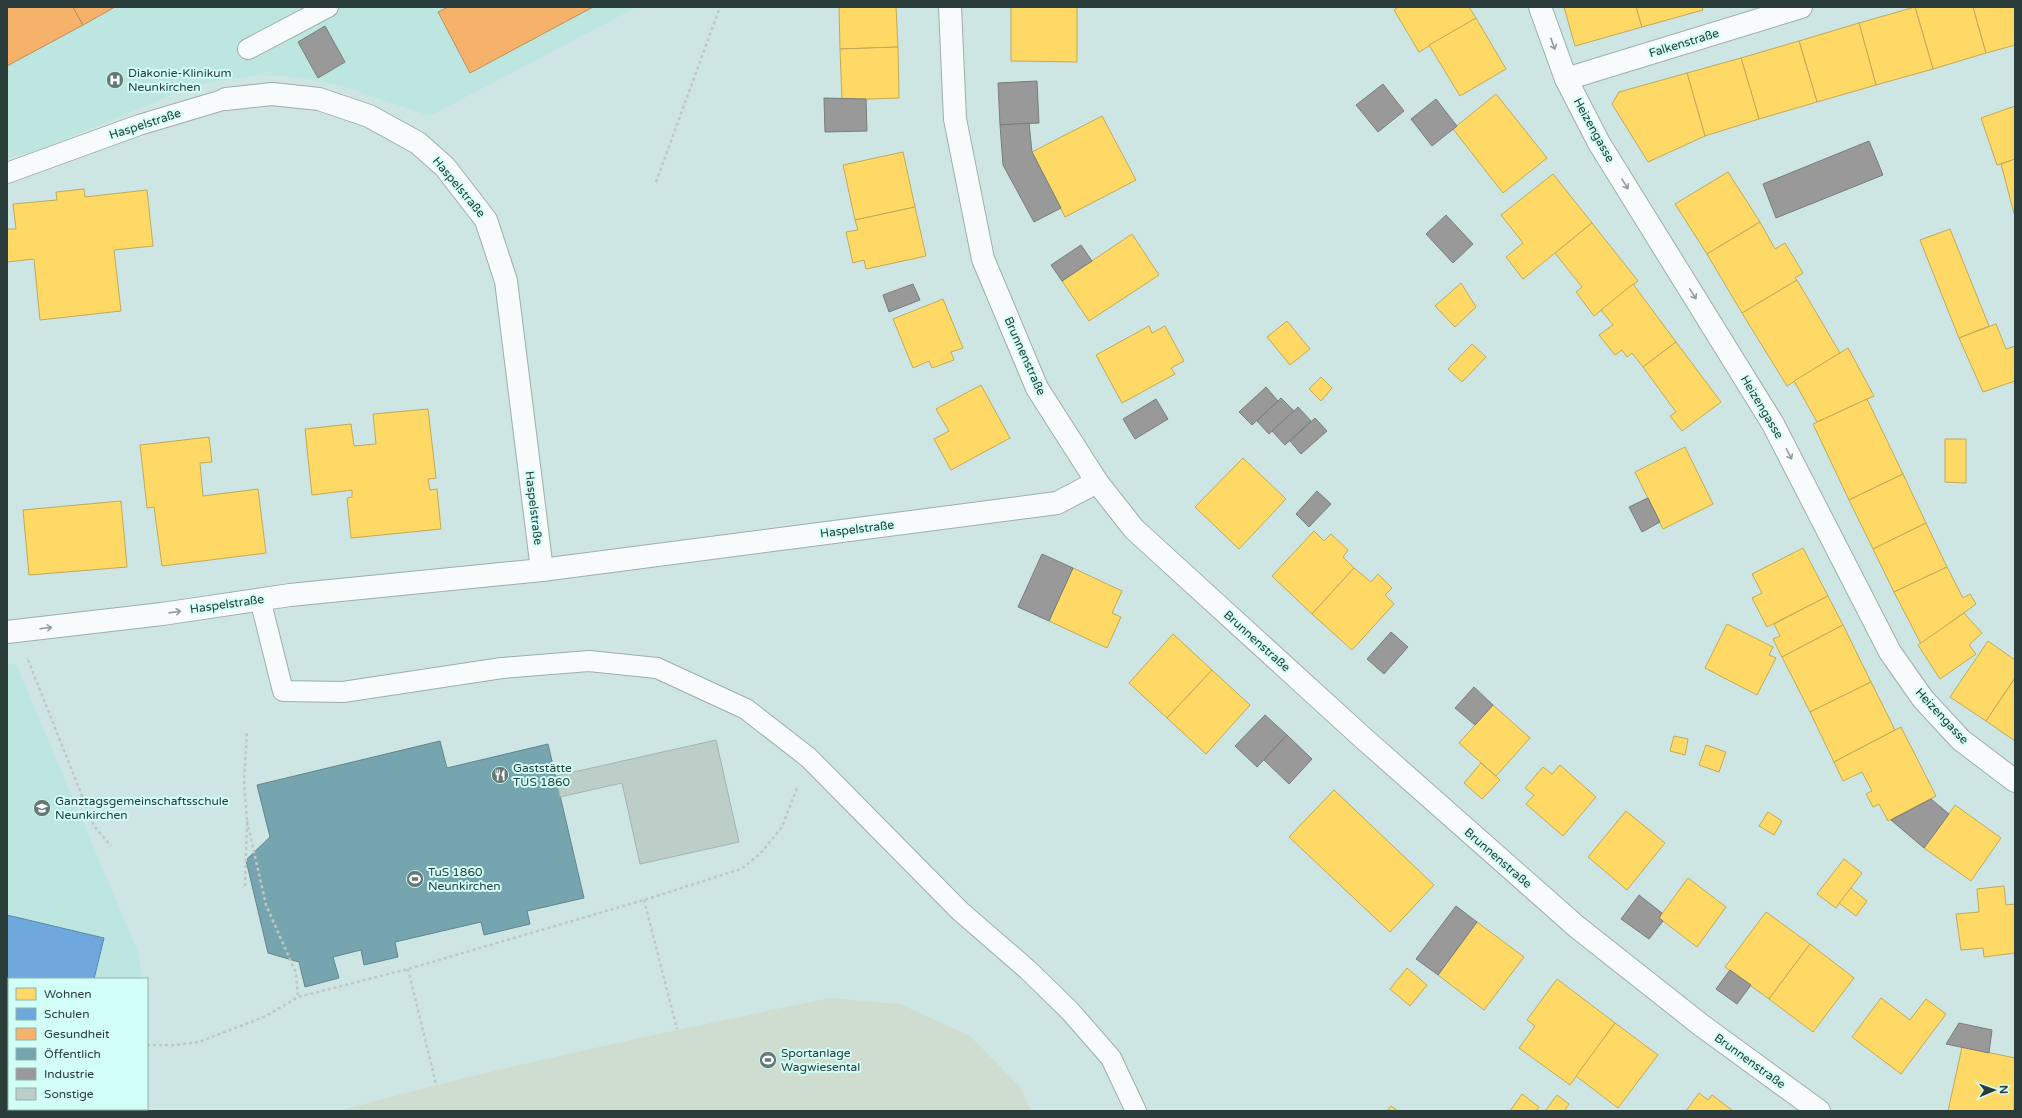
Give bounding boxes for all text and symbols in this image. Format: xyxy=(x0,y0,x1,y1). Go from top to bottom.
street label: Falkenstraße xyxy=(1647,26,1721,60)
one-way arrow xyxy=(1550,37,1557,50)
place label: Diakonie-Klinikum Neunkirchen xyxy=(128,66,232,94)
hospital icon: Diakonie-Klinikum Neunkirchen xyxy=(105,70,125,90)
street label: Heizengasse xyxy=(1571,95,1618,165)
street label: Haspelstraße xyxy=(107,106,183,142)
street label: Haspelstraße xyxy=(430,154,488,220)
one-way arrow xyxy=(1621,178,1629,190)
one-way arrow xyxy=(1689,289,1697,300)
street label: Brunnenstraße xyxy=(1001,315,1049,398)
street label: Heizengasse xyxy=(1738,373,1786,441)
one-way arrow xyxy=(1786,448,1793,460)
street label: Haspelstraße xyxy=(523,470,546,546)
street label: Haspelstraße xyxy=(819,517,895,540)
street label: Haspelstraße xyxy=(189,592,265,616)
one-way arrow xyxy=(168,608,181,616)
street label: Brunnenstraße xyxy=(1221,608,1293,675)
one-way arrow xyxy=(39,624,52,632)
street label: Heizengasse xyxy=(1913,685,1972,747)
place label: Gaststätte TUS 1860 xyxy=(513,761,572,789)
restaurant icon: Gaststätte TUS 1860 xyxy=(490,765,510,785)
place label: Ganztagsgemeinschaftsschule Neunkirchen xyxy=(55,794,229,822)
school or university icon: Ganztagsgemeinschaftsschule Neunkirchen xyxy=(32,798,52,818)
street label: Brunnenstraße xyxy=(1461,825,1535,891)
place label: TuS 1860 Neunkirchen xyxy=(428,865,501,893)
sports icon: TuS 1860 Neunkirchen xyxy=(405,869,425,889)
legend xyxy=(8,978,148,1110)
text: Wohnen xyxy=(44,987,92,1001)
text: Schulen xyxy=(44,1007,89,1021)
text: Gesundheit xyxy=(44,1027,110,1041)
street label: Brunnenstraße xyxy=(1712,1030,1788,1092)
place label: Sportanlage Wagwiesental xyxy=(781,1046,860,1074)
text: Öffentlich xyxy=(44,1047,101,1061)
sports icon: Sportanlage Wagwiesental xyxy=(758,1050,778,1070)
text: Industrie xyxy=(44,1067,94,1081)
north arrow xyxy=(1974,1070,2014,1110)
text: N xyxy=(1997,1085,2010,1094)
text: Sonstige xyxy=(44,1087,94,1101)

